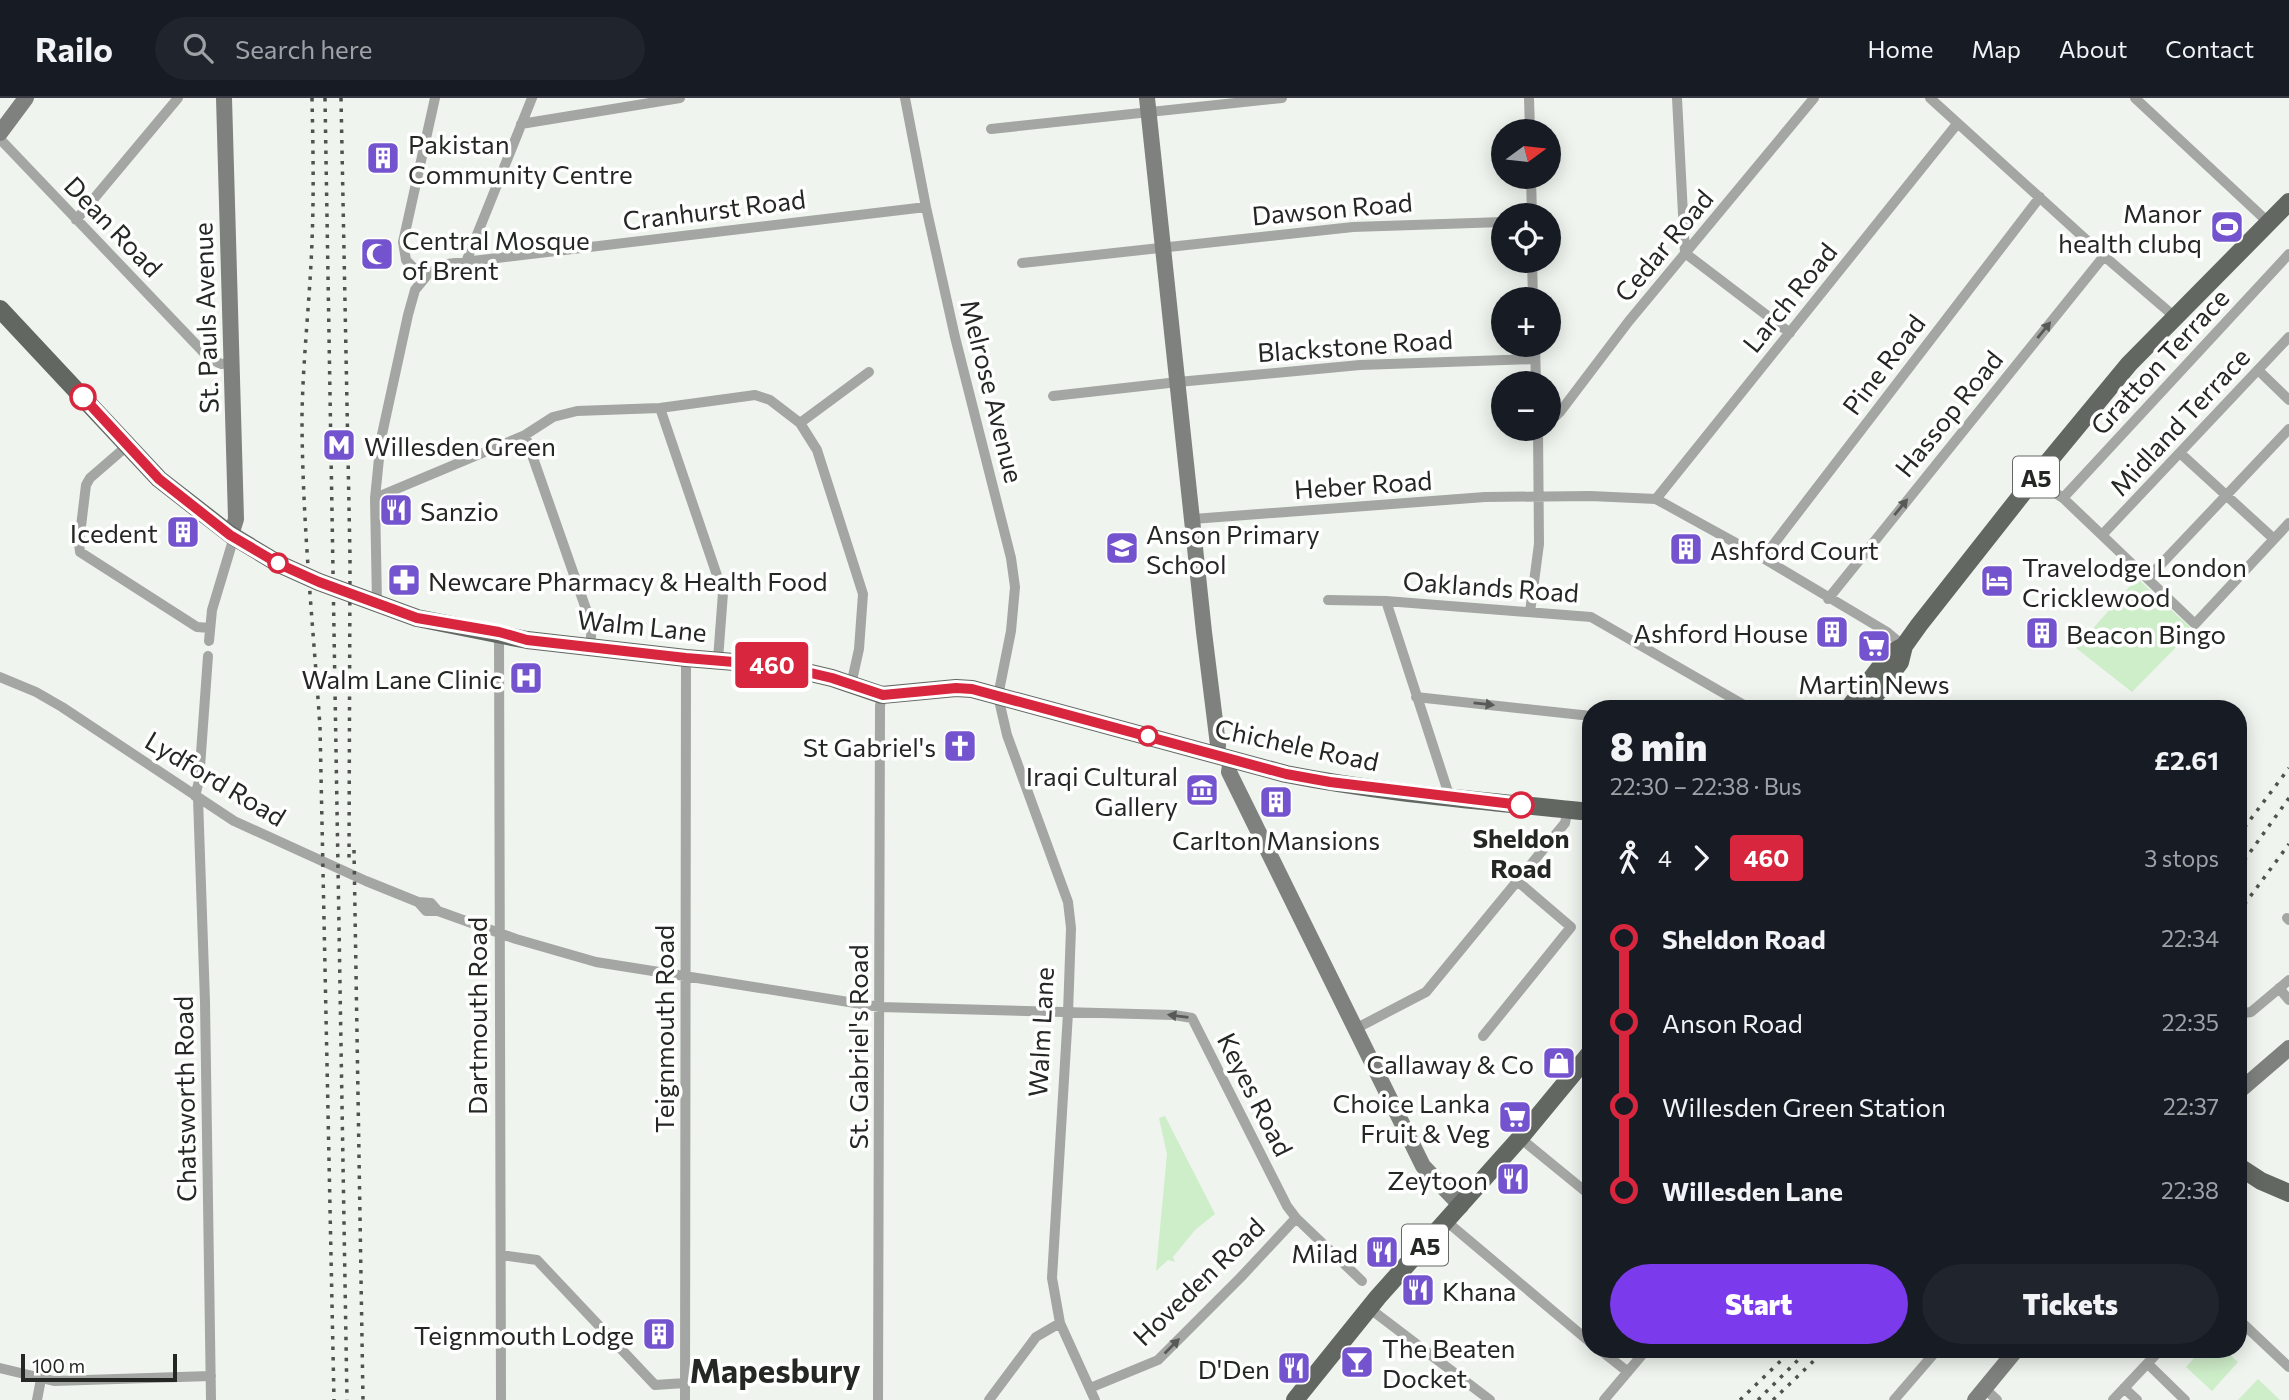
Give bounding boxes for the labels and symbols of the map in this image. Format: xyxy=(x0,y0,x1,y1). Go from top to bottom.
north arrow xyxy=(1491,119,1561,189)
place label: Pakistan Community Centre xyxy=(408,128,633,189)
building icon: Pakistan Community Centre xyxy=(364,139,402,177)
street label: Dean Road xyxy=(59,170,169,282)
street label: Cranhurst Road xyxy=(621,182,807,236)
street label: Cedar Road xyxy=(1607,183,1719,307)
street label: Dawson Road xyxy=(1250,186,1414,230)
place label: Manor health clubq xyxy=(2058,197,2202,258)
sports icon: Manor health clubq xyxy=(2208,208,2246,246)
street label: St. Pauls Avenue xyxy=(186,222,224,414)
place label: Central Mosque of Brent xyxy=(402,224,590,285)
mosque icon: Central Mosque of Brent xyxy=(358,235,396,273)
street label: Larch Road xyxy=(1735,236,1843,358)
street label: Gratton Terrace xyxy=(2083,282,2235,440)
street label: Melrose Avenue xyxy=(955,296,1031,486)
street label: Pine Road xyxy=(1835,308,1931,420)
one-way arrow xyxy=(2036,322,2051,339)
street label: Blackstone Road xyxy=(1256,323,1454,367)
street label: Midland Terrace xyxy=(2103,341,2255,501)
street label: Hassop Road xyxy=(1888,344,2008,482)
unlabelled marker xyxy=(70,384,96,410)
metro station icon: Willesden Green xyxy=(320,426,358,464)
place label: Willesden Green xyxy=(364,430,556,461)
road number: A5 xyxy=(2013,456,2059,498)
street label: Heber Road xyxy=(1293,464,1433,504)
restaurant icon: Sanzio xyxy=(377,491,415,529)
place label: Sanzio xyxy=(420,495,499,526)
one-way arrow xyxy=(1894,499,1909,517)
building icon: Icedent xyxy=(164,513,202,551)
place label: Icedent xyxy=(70,517,158,548)
place label: Anson Primary School xyxy=(1146,518,1320,579)
school or university icon: Anson Primary School xyxy=(1103,529,1141,567)
building icon: Ashford Court xyxy=(1667,530,1705,568)
place label: Ashford Court xyxy=(1710,534,1879,565)
place label: Travelodge London Cricklewood xyxy=(2022,551,2247,612)
unlabelled marker xyxy=(268,553,288,573)
pharmacy icon: Newcare Pharmacy & Health Food xyxy=(385,561,423,599)
hotel icon: Travelodge London Cricklewood xyxy=(1978,562,2016,600)
street label: Oaklands Road xyxy=(1402,564,1580,608)
place label: Newcare Pharmacy & Health Food xyxy=(428,565,828,596)
street label: Walm Lane xyxy=(576,603,708,647)
building icon: Ashford House xyxy=(1813,613,1851,651)
building icon: Beacon Bingo xyxy=(2023,614,2061,652)
place label: Ashford House xyxy=(1633,617,1808,648)
place label: Beacon Bingo xyxy=(2066,618,2226,649)
supermarket icon: Martin News xyxy=(1855,627,1893,665)
line badge: 460 xyxy=(732,642,812,688)
hospital icon: Walm Lane Clinic xyxy=(507,659,545,697)
place label: Walm Lane Clinic xyxy=(301,663,502,694)
place label: Martin News xyxy=(1798,668,1950,699)
one-way arrow xyxy=(1473,699,1495,710)
street label: Chichele Road xyxy=(1212,711,1382,777)
street label: Lydford Road xyxy=(140,724,292,832)
unlabelled marker xyxy=(1138,726,1158,746)
church icon: St Gabriel's xyxy=(941,727,979,765)
place label: St Gabriel's xyxy=(803,731,936,762)
place label: Iraqi Cultural Gallery xyxy=(1026,760,1178,821)
museum icon: Iraqi Cultural Gallery xyxy=(1183,771,1221,809)
building icon: Carlton Mansions xyxy=(1257,783,1295,821)
marker: Sheldon Road xyxy=(1508,792,1534,818)
place label: Sheldon Road xyxy=(1472,822,1570,883)
place label: Carlton Mansions xyxy=(1172,824,1380,855)
street label: Dartmouth Road xyxy=(461,917,492,1115)
street label: Teignmouth Road xyxy=(648,925,679,1133)
street label: St. Gabriel's Road xyxy=(842,945,873,1149)
street label: Walm Lane xyxy=(1021,966,1059,1098)
street label: Chatsworth Road xyxy=(167,996,201,1202)
one-way arrow xyxy=(1166,1011,1188,1022)
street label: Keyes Road xyxy=(1212,1027,1300,1161)
shop icon: Callaway & Co xyxy=(1540,1044,1578,1082)
place label: Callaway & Co xyxy=(1366,1048,1534,1079)
place label: Choice Lanka Fruit & Veg xyxy=(1332,1087,1490,1148)
supermarket icon: Choice Lanka Fruit & Veg xyxy=(1496,1098,1534,1136)
restaurant icon: Zeytoon xyxy=(1494,1160,1532,1198)
place label: Zeytoon xyxy=(1387,1164,1488,1195)
street label: Hoveden Road xyxy=(1126,1211,1270,1351)
road number: A5 xyxy=(1402,1224,1448,1266)
restaurant icon: Milad xyxy=(1363,1233,1401,1271)
place label: Milad xyxy=(1291,1237,1358,1268)
restaurant icon: Khana xyxy=(1399,1271,1437,1309)
place label: Khana xyxy=(1442,1275,1516,1306)
building icon: Teignmouth Lodge xyxy=(640,1315,678,1353)
place label: Teignmouth Lodge xyxy=(414,1319,634,1350)
place label: The Beaten Docket xyxy=(1382,1332,1515,1393)
one-way arrow xyxy=(1163,1338,1180,1355)
bar icon: The Beaten Docket xyxy=(1338,1343,1376,1381)
district label: Mapesbury xyxy=(689,1349,861,1390)
restaurant icon: D'Den xyxy=(1275,1349,1313,1387)
scale bar xyxy=(21,1351,177,1383)
place label: D'Den xyxy=(1198,1353,1270,1384)

